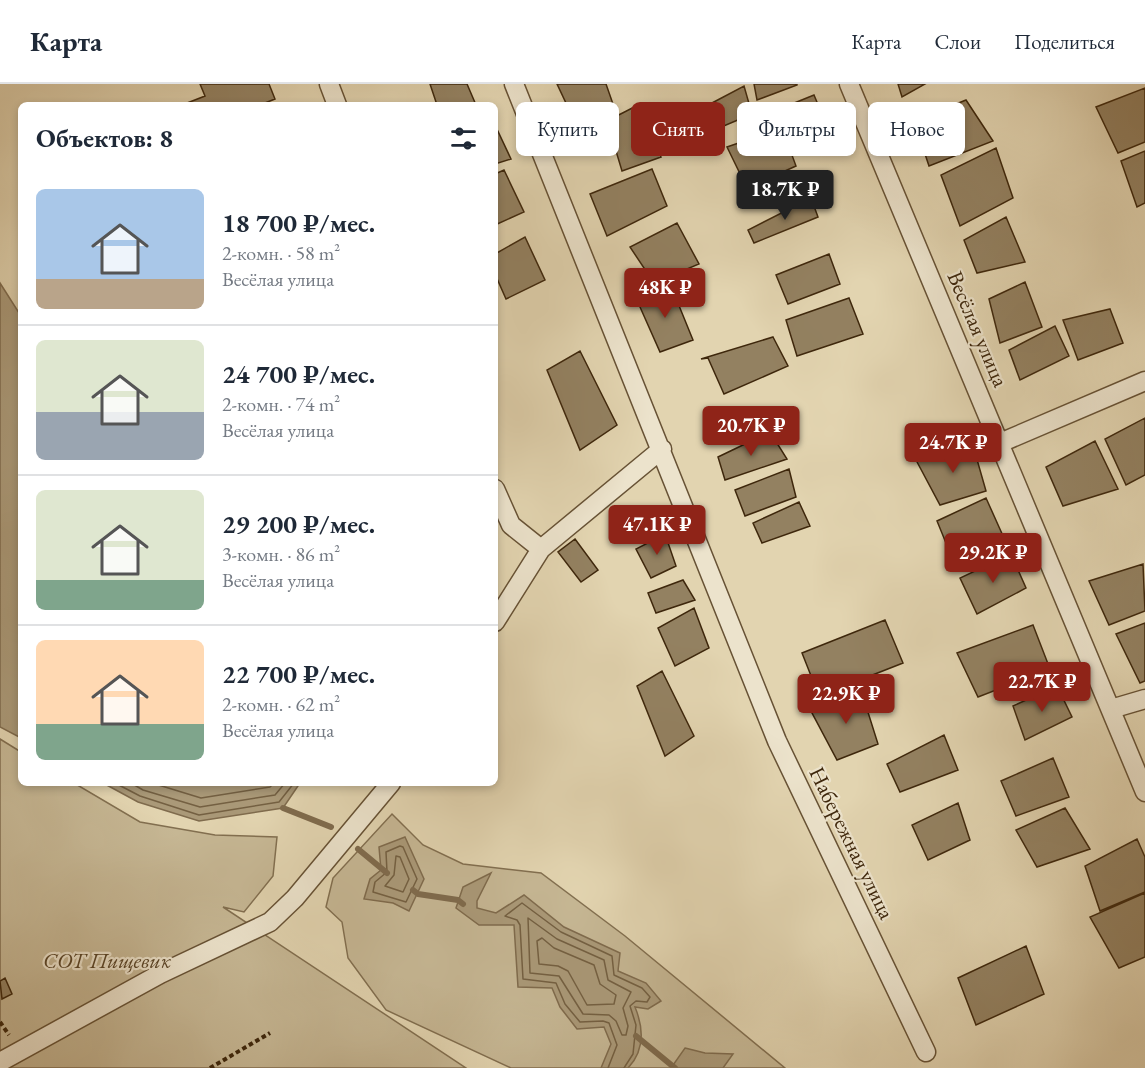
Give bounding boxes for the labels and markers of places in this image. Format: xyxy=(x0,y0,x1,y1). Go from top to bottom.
pin: 18.7K ₽ xyxy=(730,170,840,221)
pin: 48K ₽ xyxy=(623,268,707,319)
pin: 20.7K ₽ xyxy=(696,406,806,457)
pin: 24.7K ₽ xyxy=(898,423,1008,474)
pin: 47.1K ₽ xyxy=(602,505,712,556)
pin: 29.2K ₽ xyxy=(938,533,1048,584)
pin: 22.7K ₽ xyxy=(987,662,1097,713)
pin: 22.9K ₽ xyxy=(791,674,901,725)

